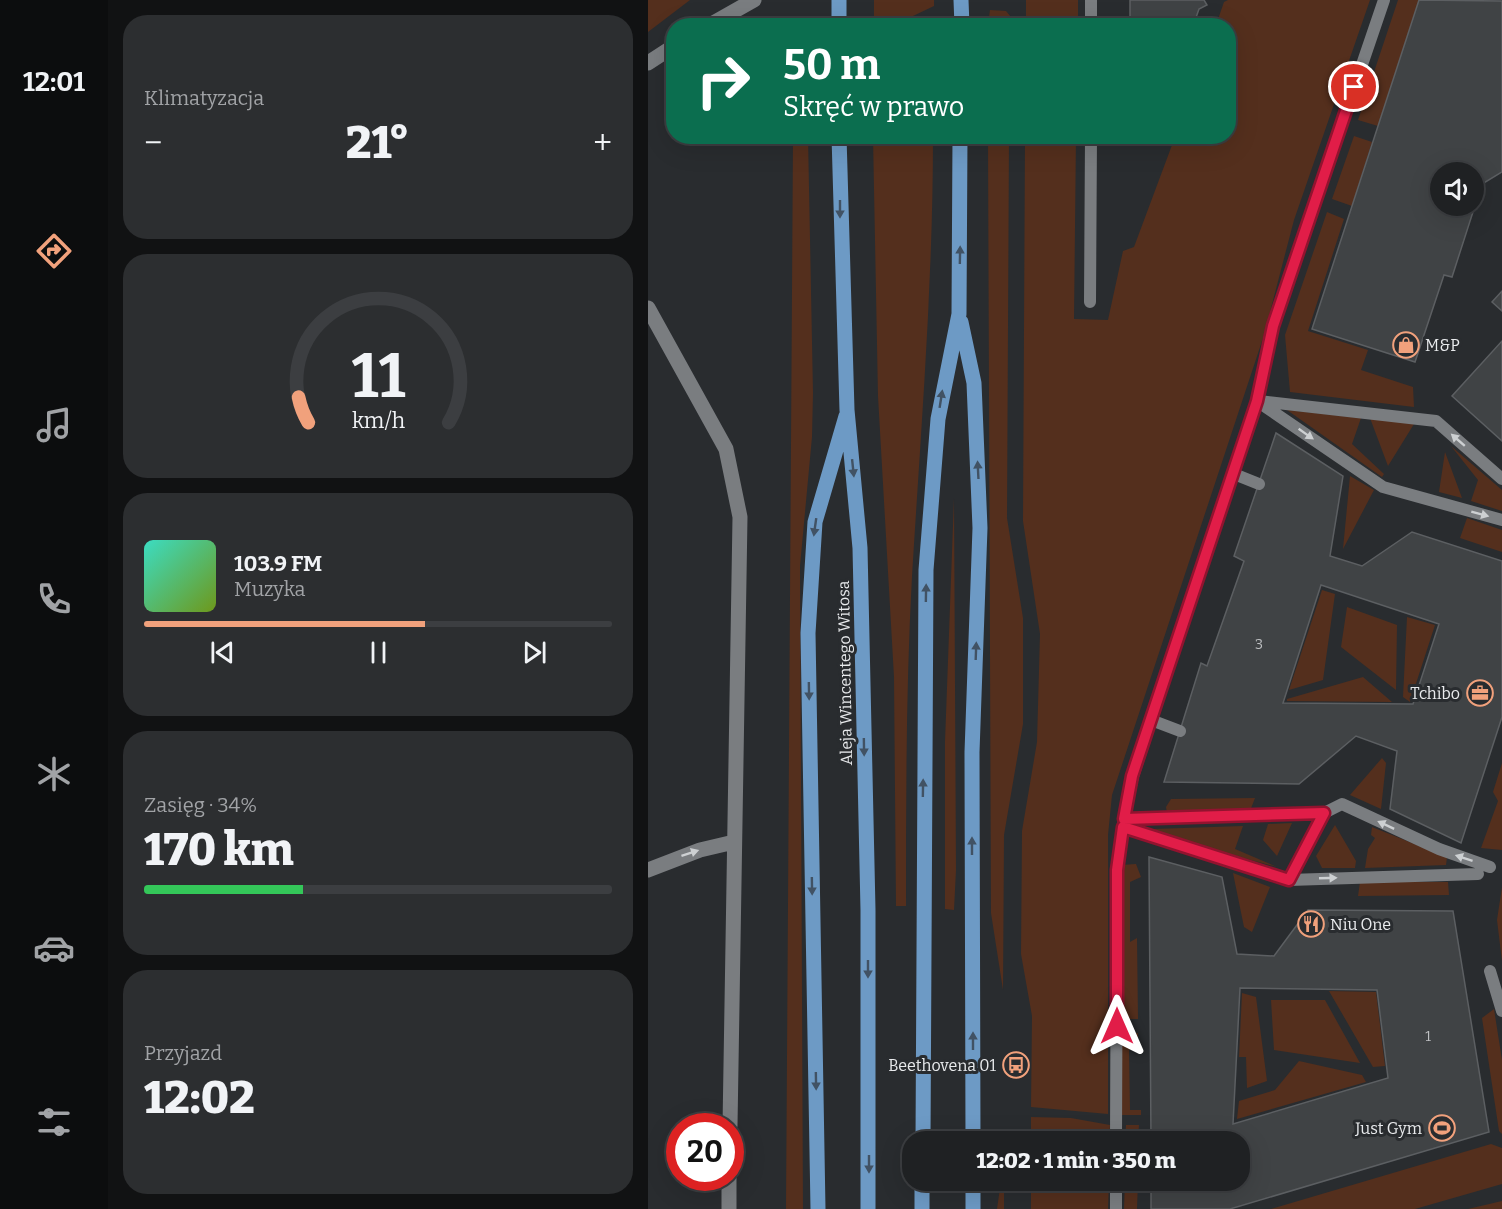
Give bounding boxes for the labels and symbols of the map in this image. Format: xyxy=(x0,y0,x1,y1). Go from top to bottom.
pin xyxy=(1328,61,1379,112)
one-way arrow xyxy=(835,199,845,218)
one-way arrow xyxy=(955,246,965,265)
shop icon: M&P xyxy=(1391,330,1421,360)
place label: M&P xyxy=(1425,336,1460,355)
one-way arrow xyxy=(936,390,945,409)
one-way arrow xyxy=(1297,428,1313,440)
one-way arrow xyxy=(1450,434,1466,447)
one-way arrow xyxy=(848,459,858,478)
one-way arrow xyxy=(973,460,982,479)
one-way arrow xyxy=(1471,510,1489,520)
one-way arrow xyxy=(810,517,819,536)
street label: Aleja Wincentego Witosa xyxy=(834,580,856,766)
one-way arrow xyxy=(921,584,931,603)
house number: 3 xyxy=(1255,636,1263,653)
one-way arrow xyxy=(971,642,980,661)
office icon: Tchibo xyxy=(1465,678,1495,708)
one-way arrow xyxy=(804,682,814,701)
place label: Tchibo xyxy=(1410,684,1460,703)
one-way arrow xyxy=(860,737,869,756)
one-way arrow xyxy=(919,779,928,798)
one-way arrow xyxy=(1377,820,1394,829)
one-way arrow xyxy=(967,837,977,856)
one-way arrow xyxy=(681,848,699,858)
one-way arrow xyxy=(1455,853,1473,863)
one-way arrow xyxy=(1318,874,1337,883)
one-way arrow xyxy=(807,877,817,896)
restaurant icon: Niu One xyxy=(1296,909,1326,939)
place label: Niu One xyxy=(1330,915,1391,934)
one-way arrow xyxy=(863,959,873,978)
position arrow xyxy=(1085,994,1149,1058)
house number: 1 xyxy=(1425,1028,1431,1045)
one-way arrow xyxy=(968,1032,978,1051)
bus stop icon: Beethovena 01 xyxy=(1001,1050,1031,1080)
place label: Beethovena 01 xyxy=(888,1056,996,1075)
one-way arrow xyxy=(811,1072,821,1091)
speed limit sign: 20 xyxy=(666,1113,744,1191)
sports icon: Just Gym xyxy=(1427,1113,1457,1143)
place label: Just Gym xyxy=(1354,1119,1422,1138)
one-way arrow xyxy=(864,1154,874,1173)

